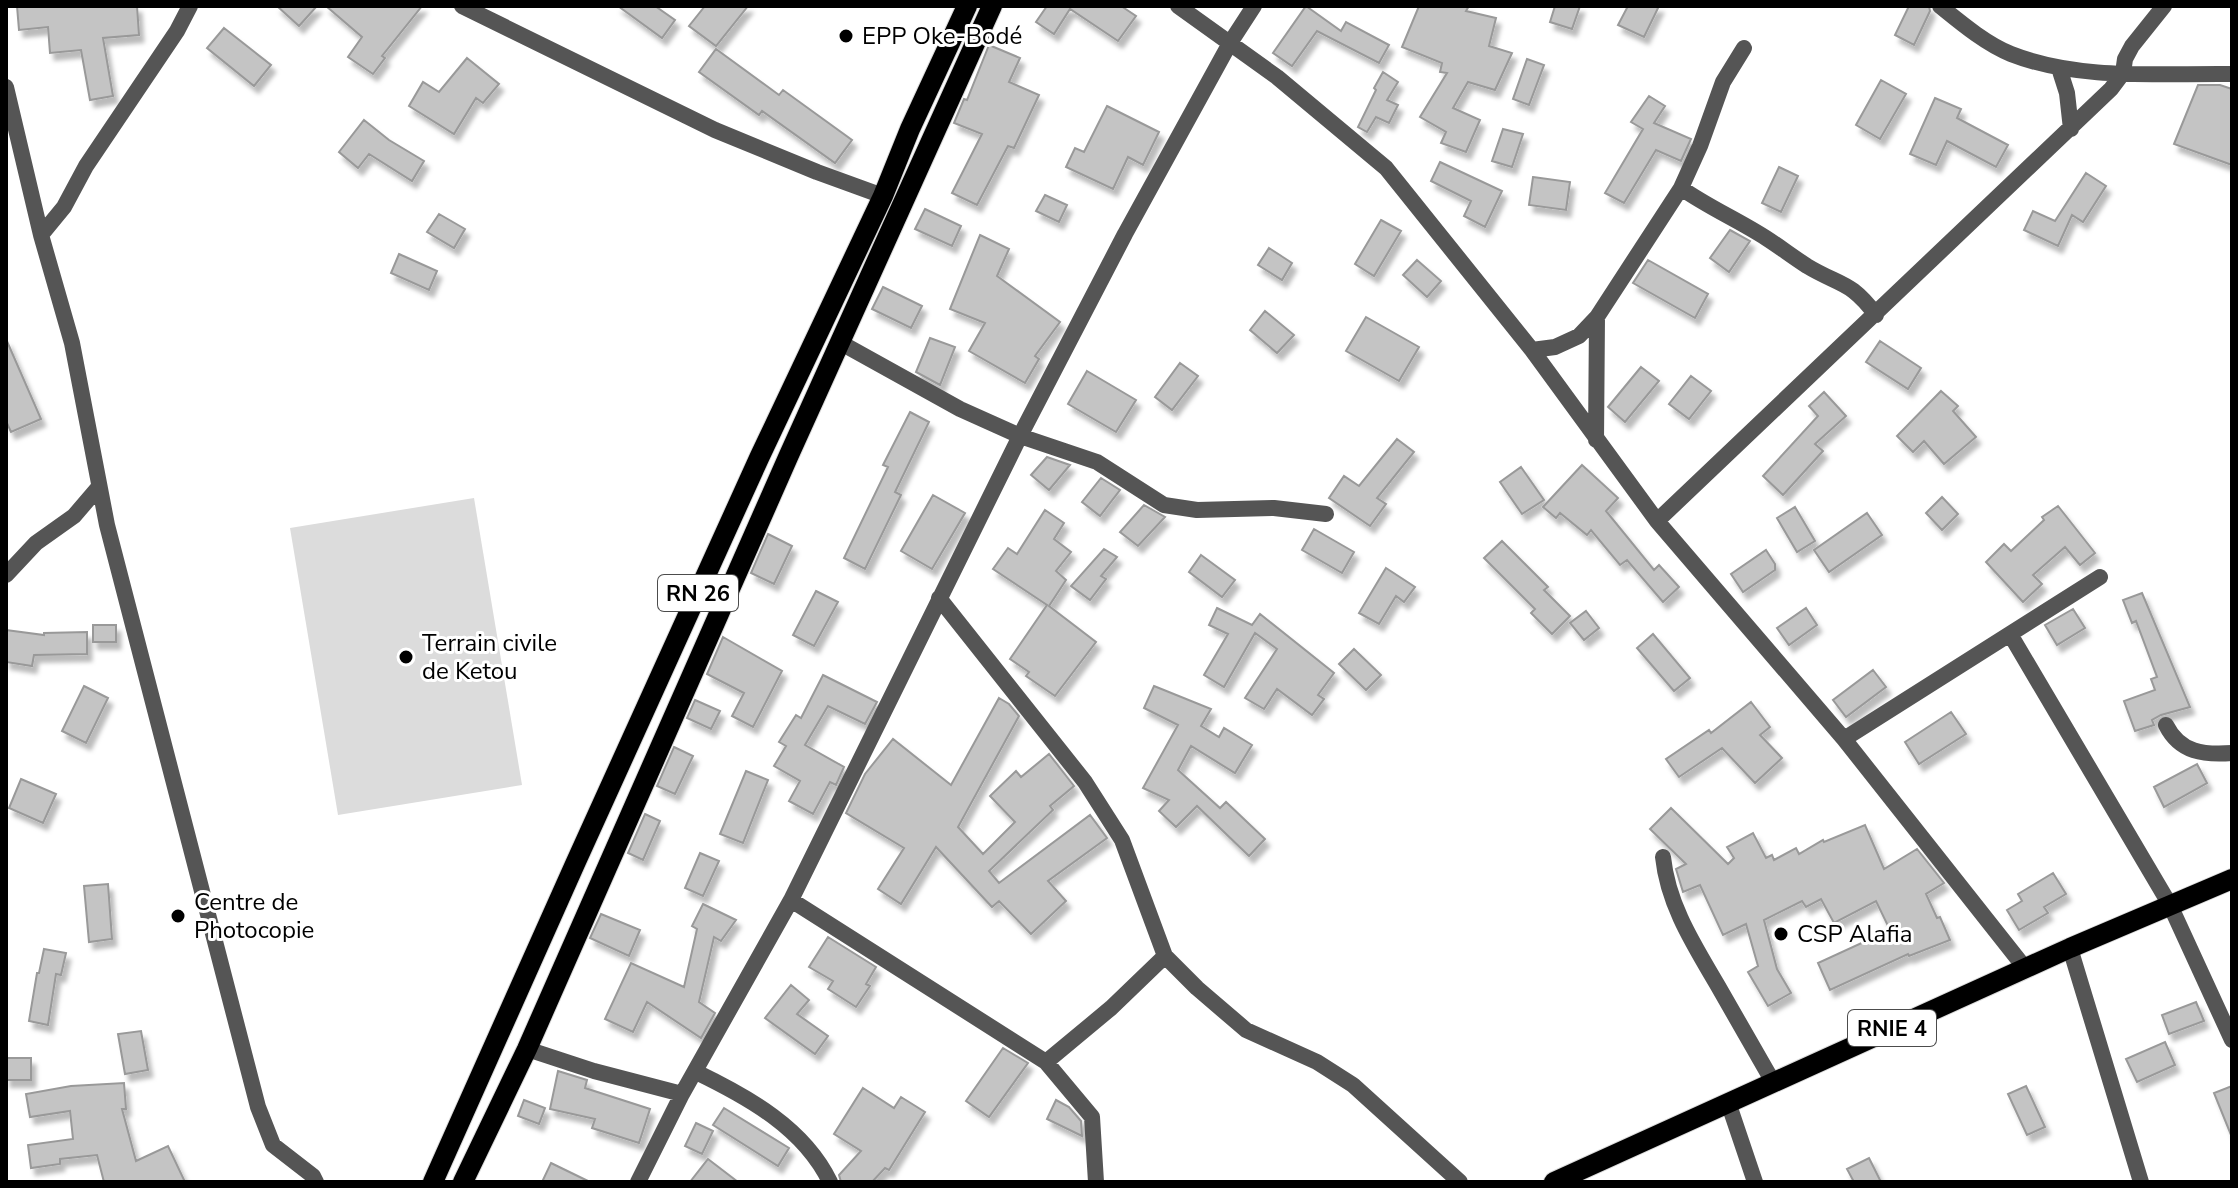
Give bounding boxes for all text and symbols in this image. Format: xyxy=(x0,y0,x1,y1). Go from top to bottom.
place label: EPP Oke-Bodé xyxy=(862,20,1022,52)
marker: EPP Oke-Bodé xyxy=(837,27,855,45)
road number: RN 26 xyxy=(658,575,738,611)
place label: Terrain civile de Ketou xyxy=(422,627,557,687)
marker: Terrain civile de Ketou xyxy=(397,648,415,666)
place label: Centre de Photocopie xyxy=(194,886,314,946)
marker: Centre de Photocopie xyxy=(169,907,187,925)
place label: CSP Alafia xyxy=(1797,918,1912,950)
marker: CSP Alafia xyxy=(1772,925,1790,943)
road number: RNIE 4 xyxy=(1848,1010,1936,1046)

